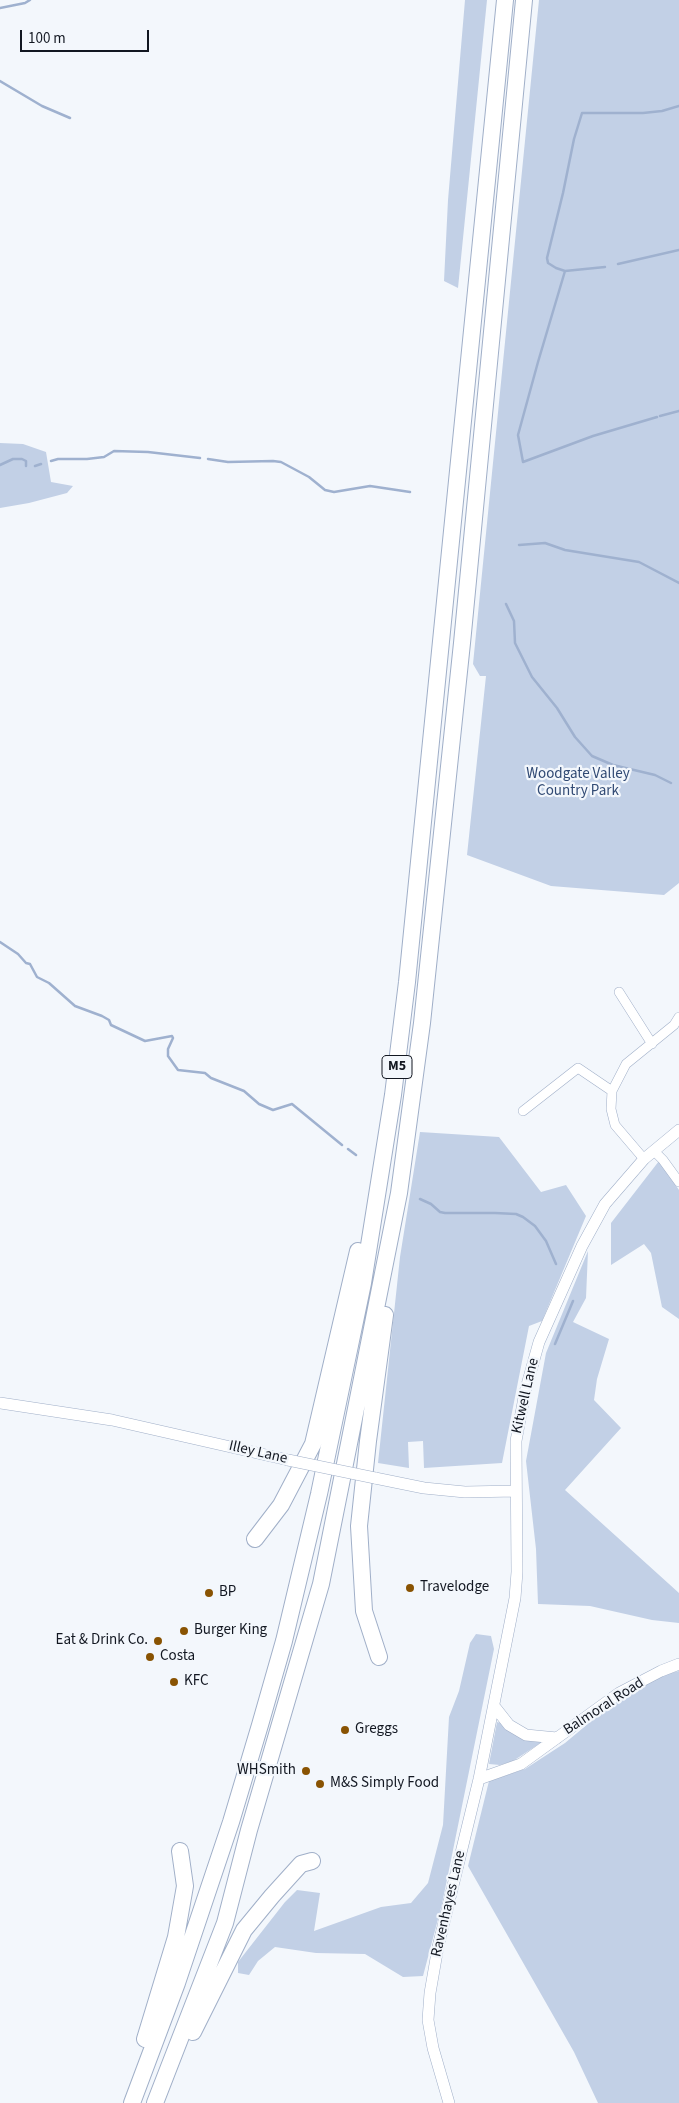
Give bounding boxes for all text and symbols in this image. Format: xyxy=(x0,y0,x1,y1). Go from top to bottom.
scale bar xyxy=(22,20,151,52)
text: 100 m xyxy=(28,28,66,49)
park label: Woodgate Valley Country Park xyxy=(526,766,630,801)
road number: M5 xyxy=(382,1056,412,1078)
street label: Kitwell Lane xyxy=(509,1357,543,1435)
street label: Illey Lane xyxy=(227,1438,289,1468)
place label: Travelodge xyxy=(420,1579,489,1597)
marker: Travelodge xyxy=(404,1582,416,1594)
place label: BP xyxy=(219,1584,236,1602)
marker: BP xyxy=(203,1587,215,1599)
place label: Burger King xyxy=(194,1622,267,1640)
marker: Burger King xyxy=(178,1625,190,1637)
place label: Eat & Drink Co. xyxy=(56,1632,148,1650)
marker: Eat & Drink Co. xyxy=(152,1635,164,1647)
place label: Costa xyxy=(160,1648,195,1666)
marker: Costa xyxy=(144,1651,156,1663)
place label: KFC xyxy=(184,1673,209,1691)
street label: Balmoral Road xyxy=(560,1674,648,1740)
marker: KFC xyxy=(168,1676,180,1688)
place label: Greggs xyxy=(355,1721,398,1739)
marker: Greggs xyxy=(339,1724,351,1736)
place label: WHSmith xyxy=(237,1762,296,1780)
marker: WHSmith xyxy=(300,1765,312,1777)
place label: M&S Simply Food xyxy=(330,1775,439,1793)
marker: M&S Simply Food xyxy=(314,1778,326,1790)
street label: Ravenhayes Lane xyxy=(428,1849,470,1959)

